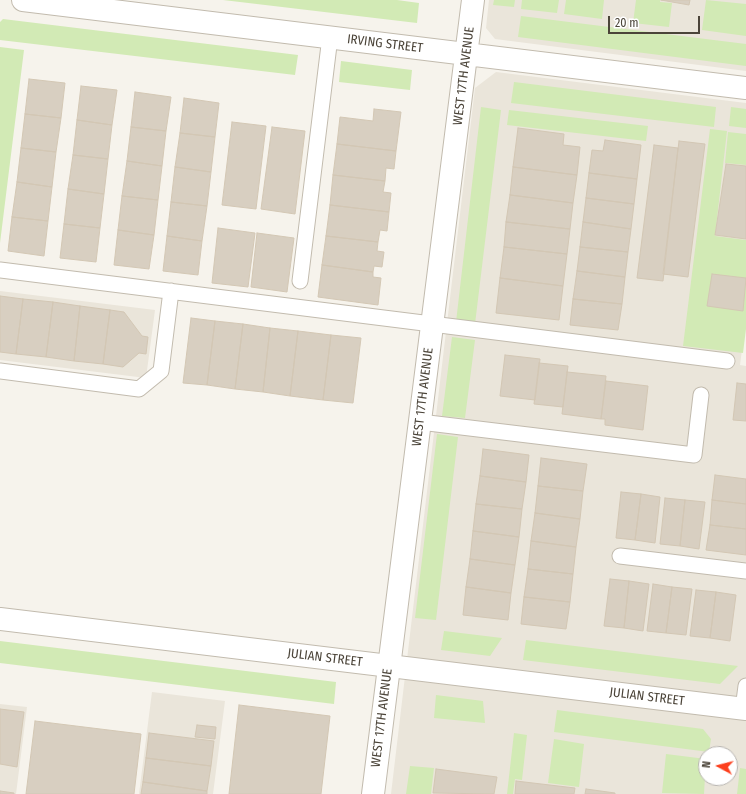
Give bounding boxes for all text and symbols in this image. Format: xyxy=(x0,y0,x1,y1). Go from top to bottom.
scale bar xyxy=(610,8,702,34)
text: 20 m xyxy=(615,16,639,30)
street label: WEST 17TH AVENUE xyxy=(450,26,478,126)
street label: IRVING STREET xyxy=(346,32,424,56)
street label: WEST 17TH AVENUE xyxy=(409,347,437,447)
street label: JULIAN STREET xyxy=(287,646,363,670)
street label: WEST 17TH AVENUE xyxy=(368,668,396,768)
street label: JULIAN STREET xyxy=(609,685,685,709)
north arrow xyxy=(698,746,738,786)
text: N xyxy=(700,761,713,769)

